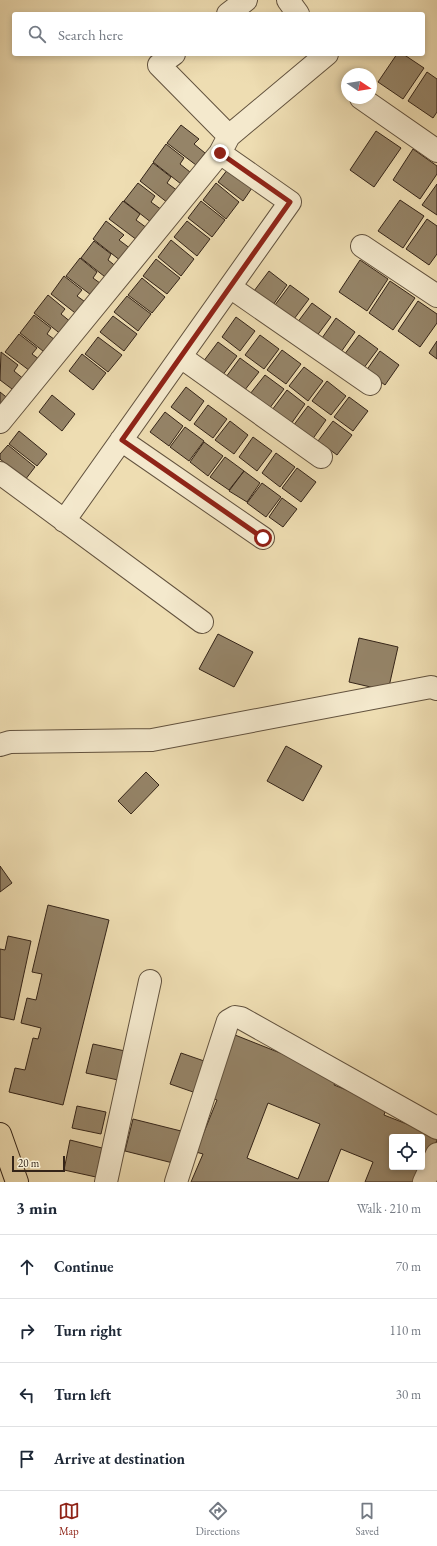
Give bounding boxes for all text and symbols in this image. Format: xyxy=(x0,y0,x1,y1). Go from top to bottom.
search box xyxy=(12,12,425,56)
icon: search xyxy=(26,23,48,45)
text: Search here xyxy=(58,25,123,44)
north arrow xyxy=(341,68,377,104)
route end xyxy=(211,144,229,162)
route start xyxy=(254,529,272,547)
map controls xyxy=(389,1134,425,1170)
button: locate xyxy=(389,1134,425,1170)
scale bar xyxy=(12,1154,65,1173)
text: 20 m xyxy=(18,1156,39,1170)
text: 3 min xyxy=(16,1197,57,1219)
text: Walk · 210 m xyxy=(357,1200,421,1217)
icon: ahead xyxy=(16,1256,38,1278)
text: Continue xyxy=(54,1257,114,1276)
text: 70 m xyxy=(396,1258,421,1275)
icon: right xyxy=(16,1320,38,1342)
text: Turn right xyxy=(54,1321,122,1340)
text: 110 m xyxy=(390,1322,421,1339)
icon: left xyxy=(16,1384,38,1406)
text: Turn left xyxy=(54,1385,111,1404)
text: 30 m xyxy=(396,1386,421,1403)
icon: arrive xyxy=(16,1448,38,1470)
text: Arrive at destination xyxy=(54,1449,185,1468)
tab: Map xyxy=(58,1500,80,1538)
tab: Directions xyxy=(196,1500,240,1538)
tab: Saved xyxy=(356,1500,379,1538)

